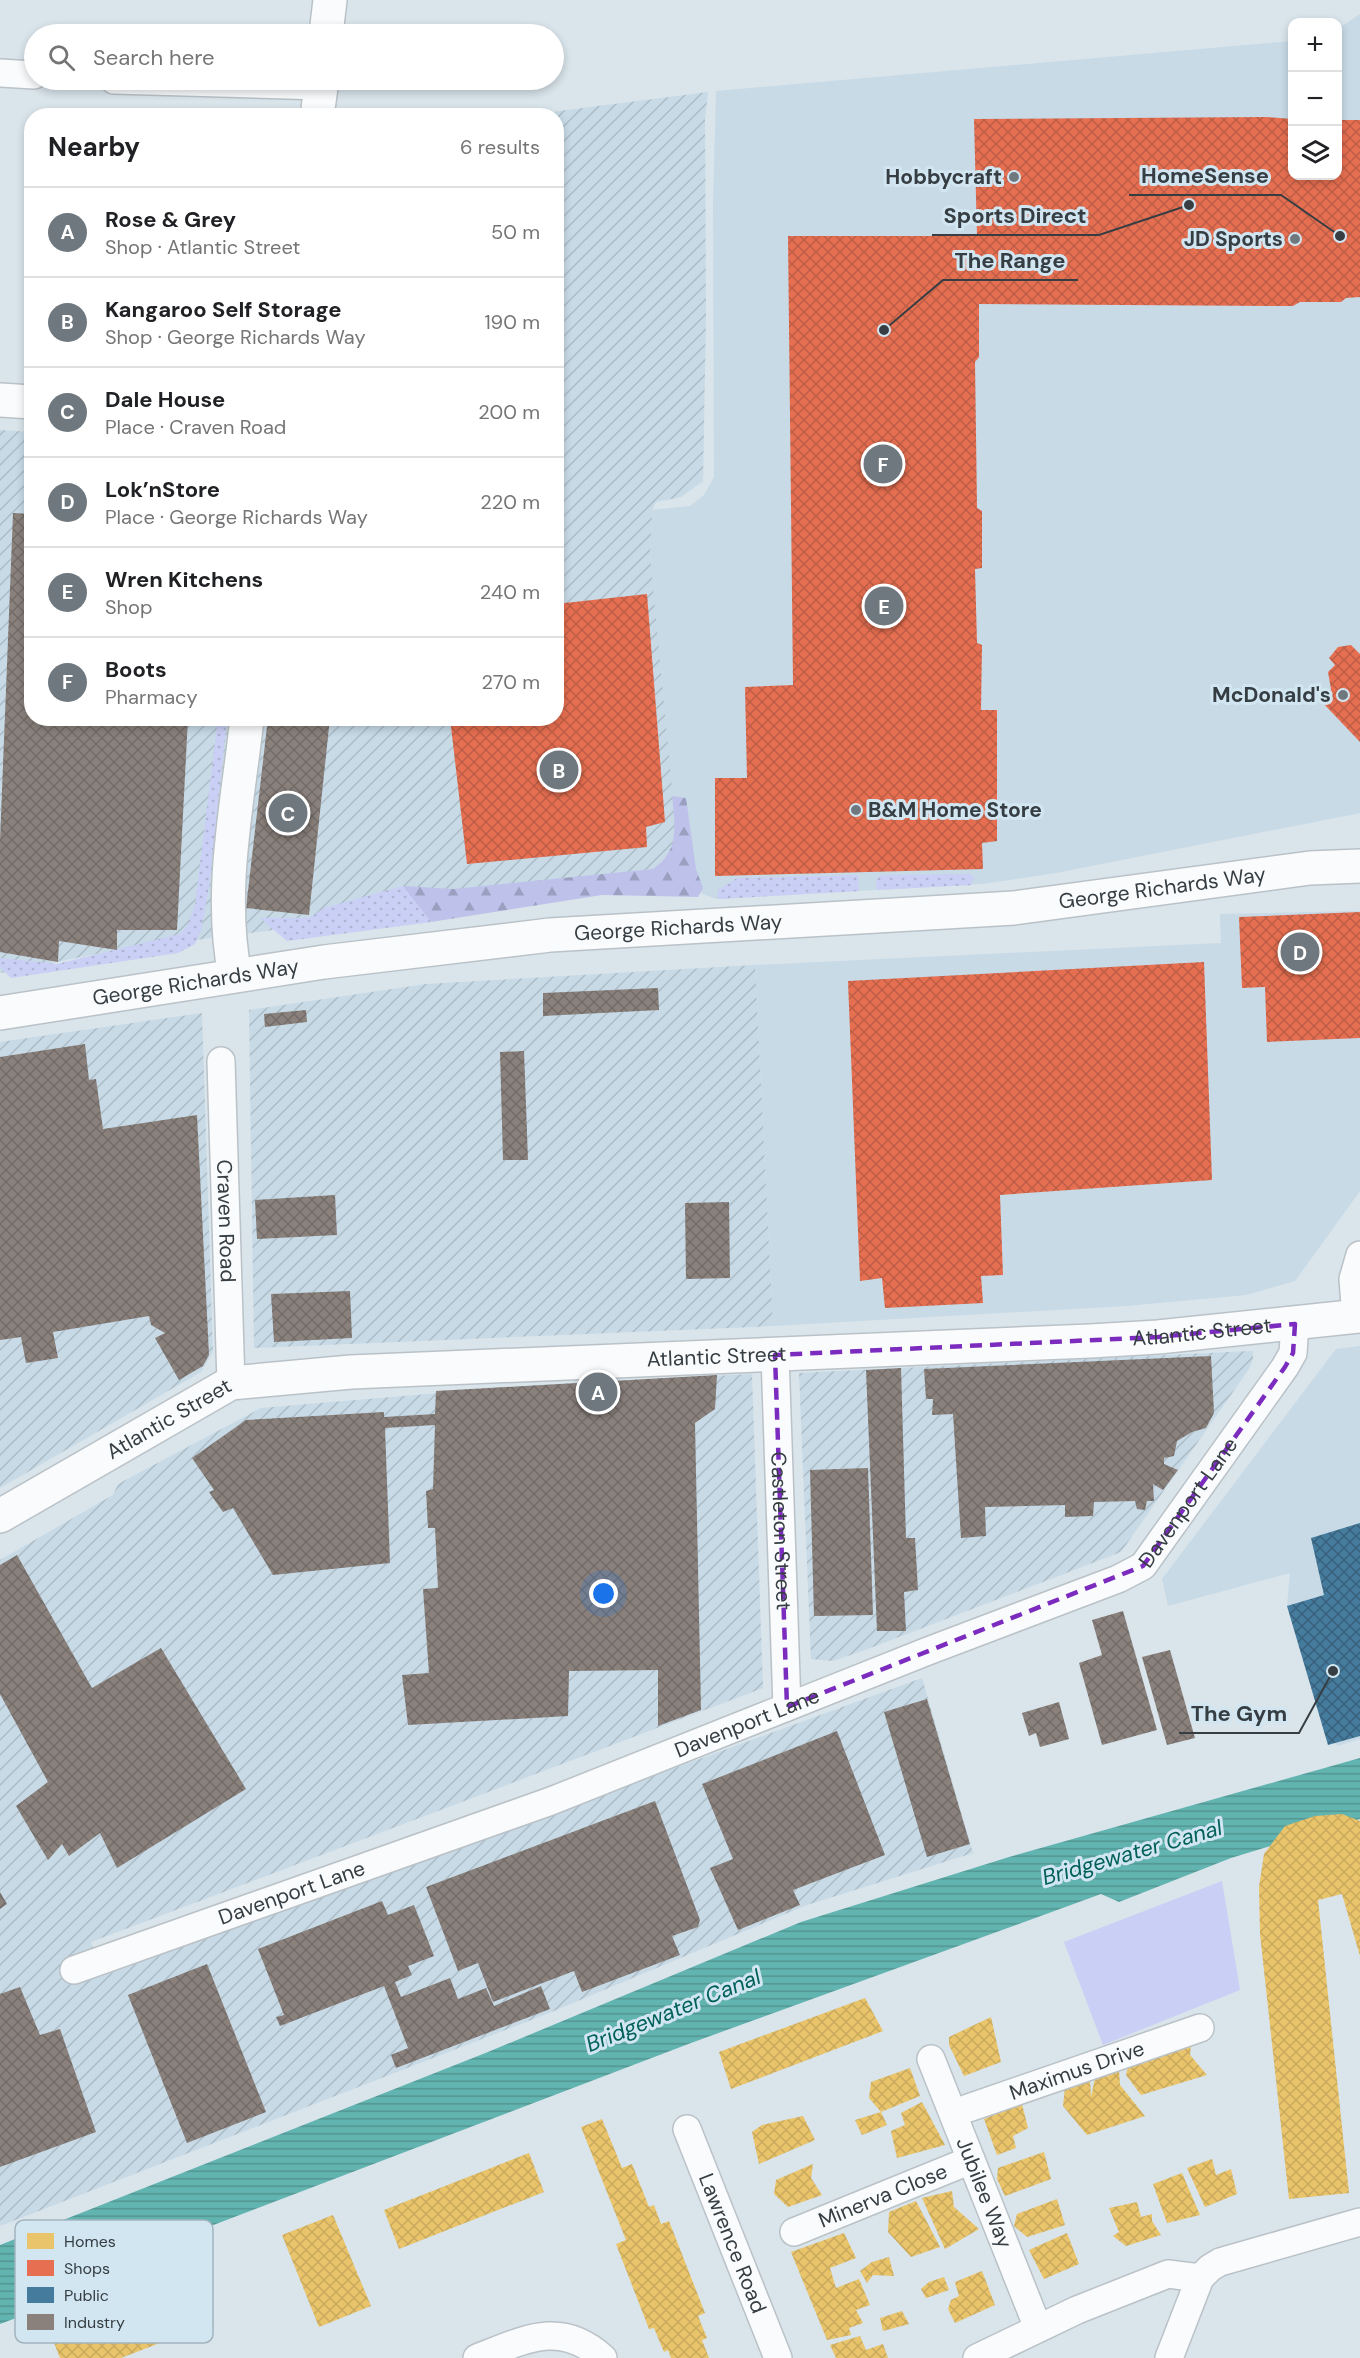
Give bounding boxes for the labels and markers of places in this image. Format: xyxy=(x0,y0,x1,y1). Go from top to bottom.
callout: HomeSense xyxy=(1129,155,1281,195)
place label: Hobbycraft xyxy=(885,163,1002,191)
marker: Hobbycraft xyxy=(1007,170,1021,184)
callout: Sports Direct xyxy=(932,195,1099,235)
place label: JD Sports xyxy=(1184,225,1283,253)
marker: JD Sports xyxy=(1288,232,1302,246)
callout: The Range xyxy=(943,240,1078,280)
pin: F xyxy=(864,442,902,486)
pin: E xyxy=(864,584,904,628)
place label: McDonald's xyxy=(1212,681,1331,709)
marker: McDonald's xyxy=(1336,688,1350,702)
pin: B xyxy=(540,748,578,792)
pin: C xyxy=(268,790,308,836)
place label: B&M Home Store xyxy=(868,796,1042,824)
marker: B&M Home Store xyxy=(849,803,863,817)
pin: D xyxy=(1280,930,1320,974)
pin: A xyxy=(578,1370,618,1414)
callout: The Gym xyxy=(1179,1693,1299,1733)

